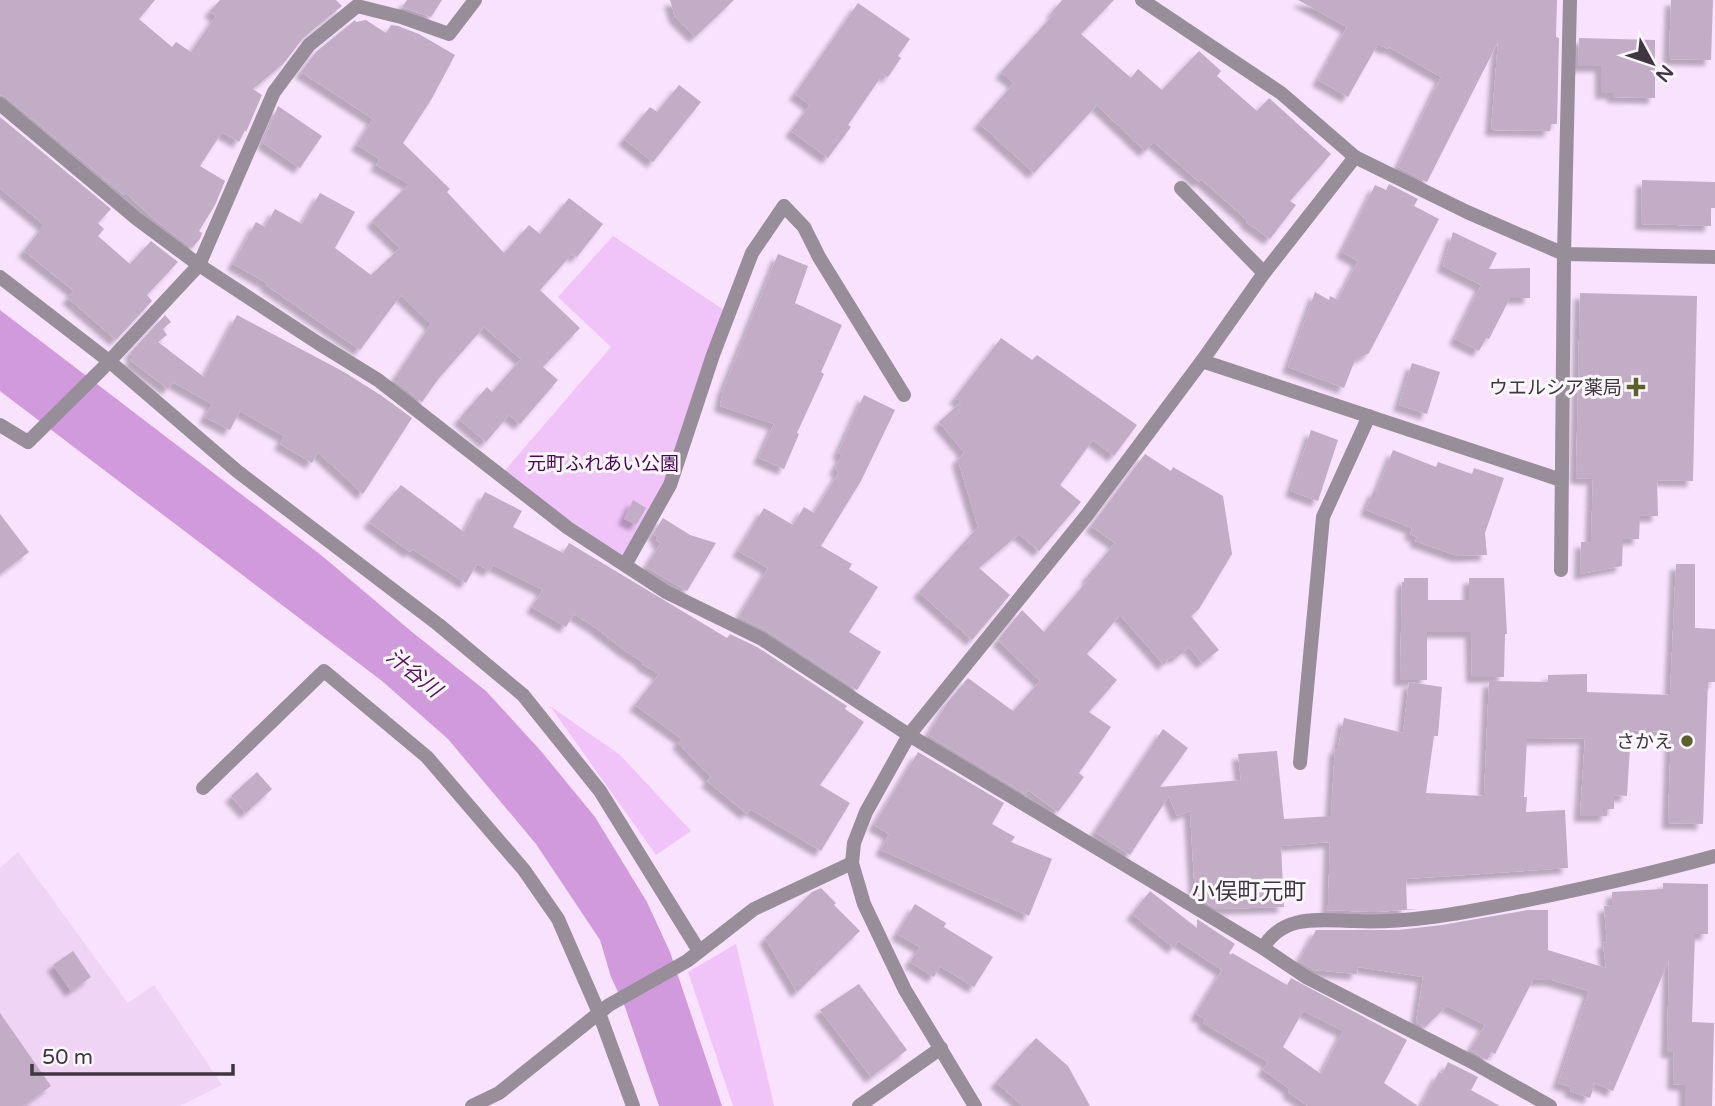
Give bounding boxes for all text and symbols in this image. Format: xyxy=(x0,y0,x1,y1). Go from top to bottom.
north arrow xyxy=(1617,28,1687,98)
text: N xyxy=(1651,60,1678,86)
place label: ウエルシア薬局 xyxy=(1489,377,1622,399)
marker: ウエルシア薬局 xyxy=(1628,379,1644,395)
park label: 元町ふれあい公園 xyxy=(527,453,679,475)
water label: 汁谷川 xyxy=(381,644,448,704)
place label: さかえ xyxy=(1616,731,1673,753)
marker: さかえ xyxy=(1679,733,1695,749)
district label: 小俣町元町 xyxy=(1192,878,1307,906)
scale bar xyxy=(32,1032,233,1076)
text: 50 m xyxy=(42,1045,93,1070)

